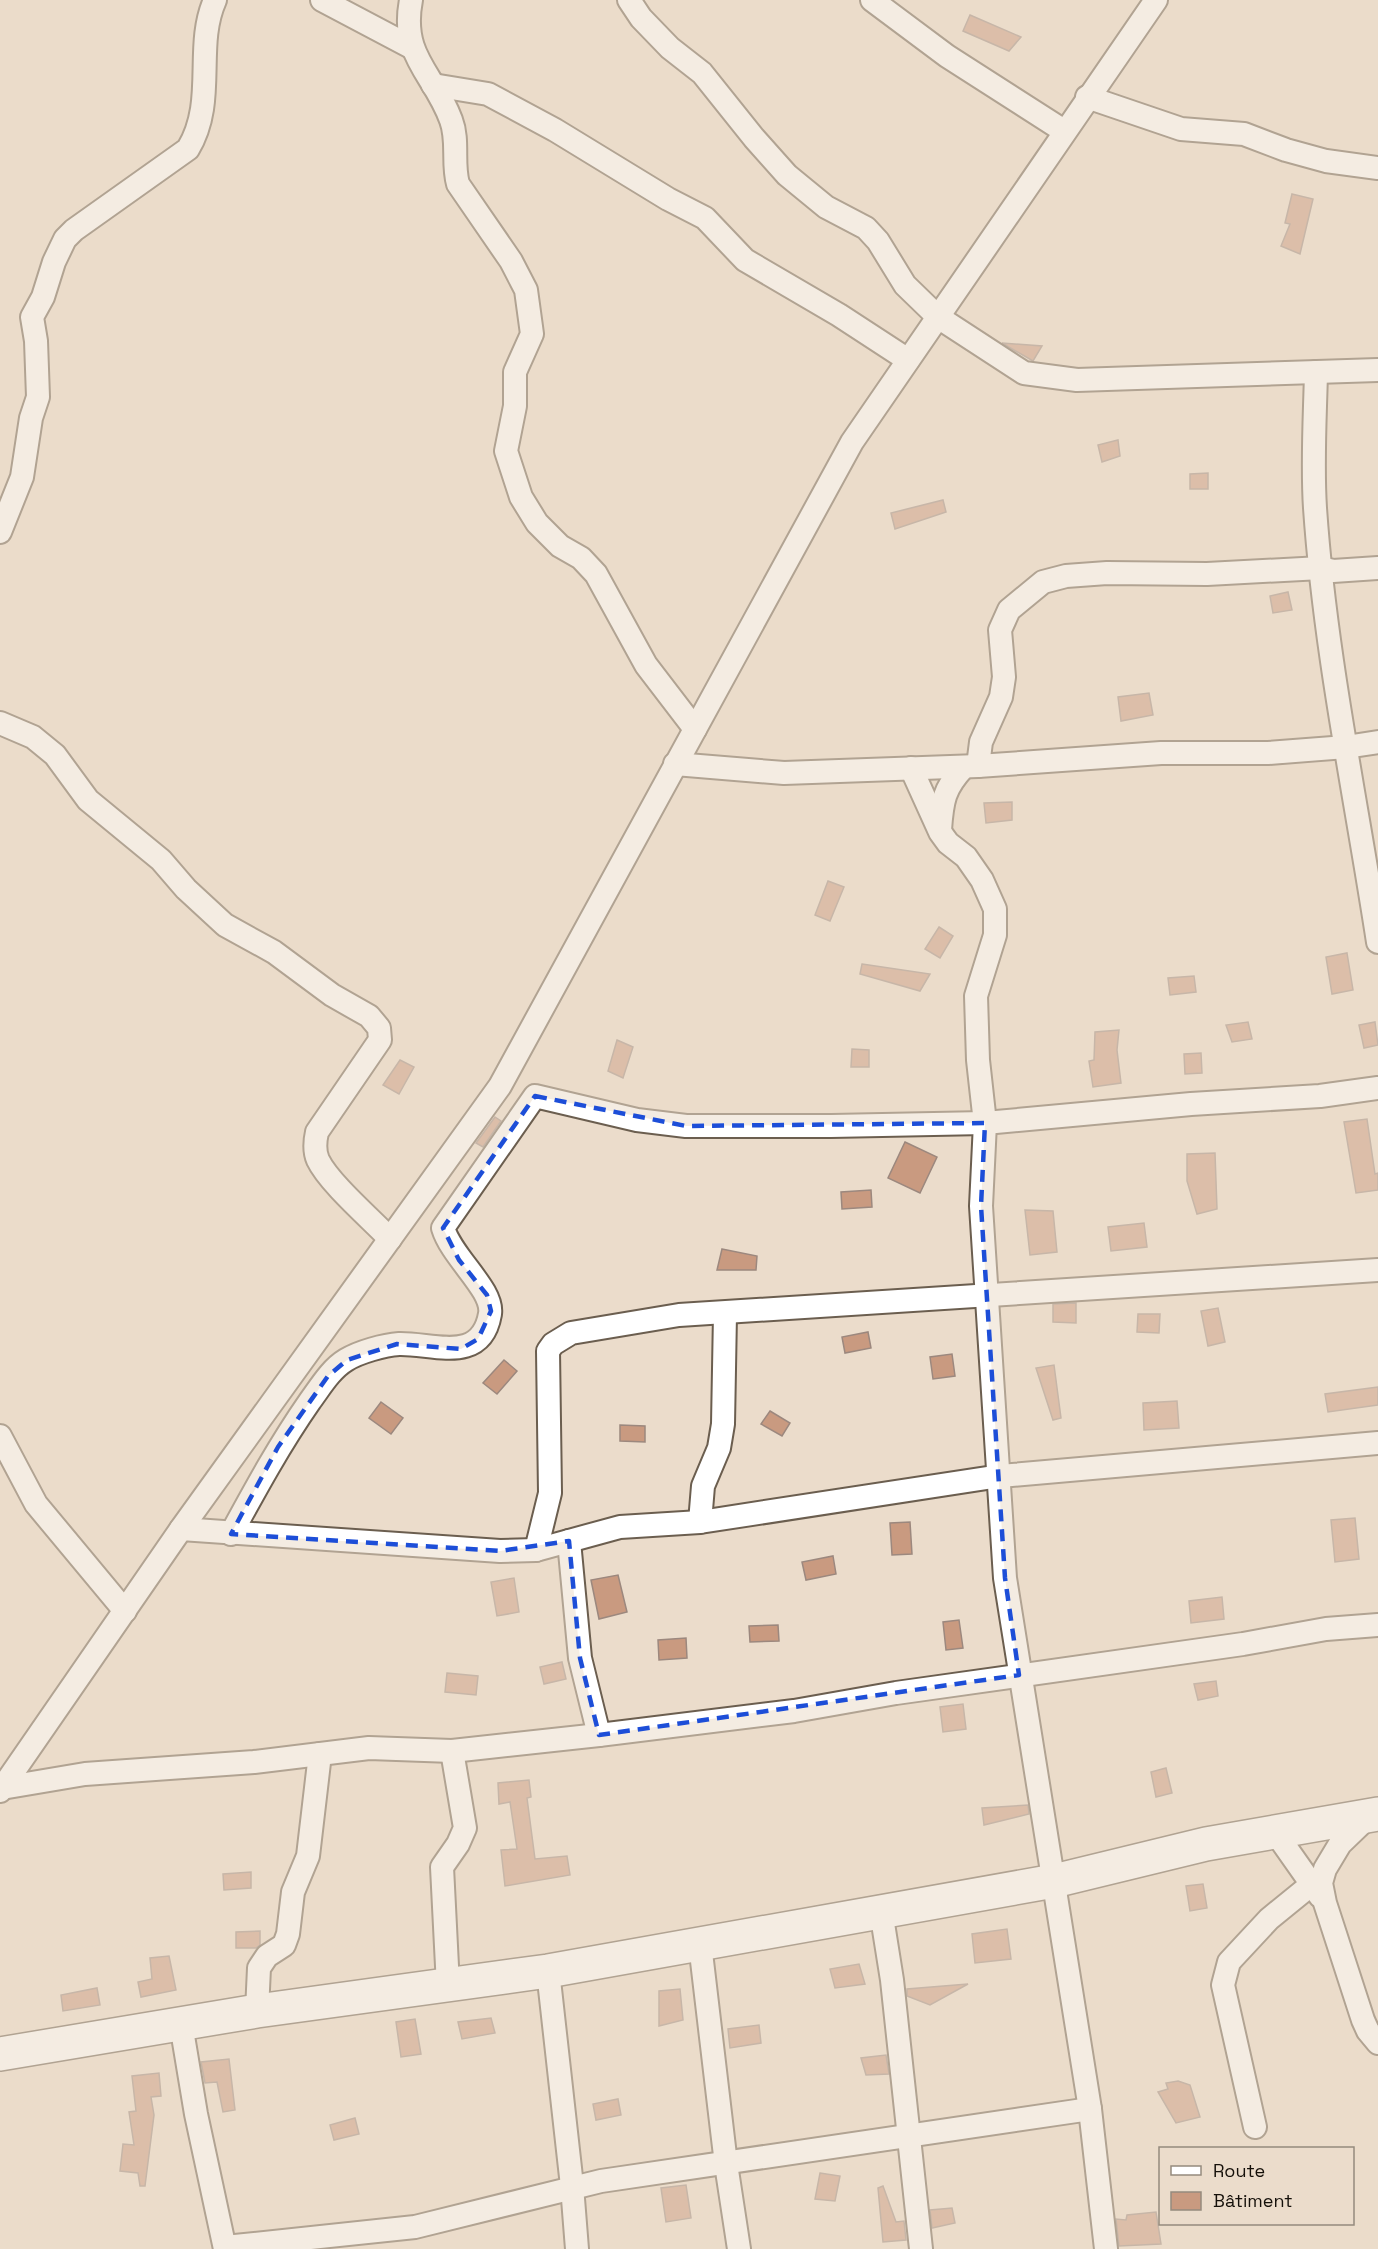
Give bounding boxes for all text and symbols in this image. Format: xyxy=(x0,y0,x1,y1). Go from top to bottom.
legend xyxy=(1159,2147,1354,2225)
text: Route xyxy=(1213,2159,1265,2182)
text: Bâtiment xyxy=(1213,2189,1293,2212)

